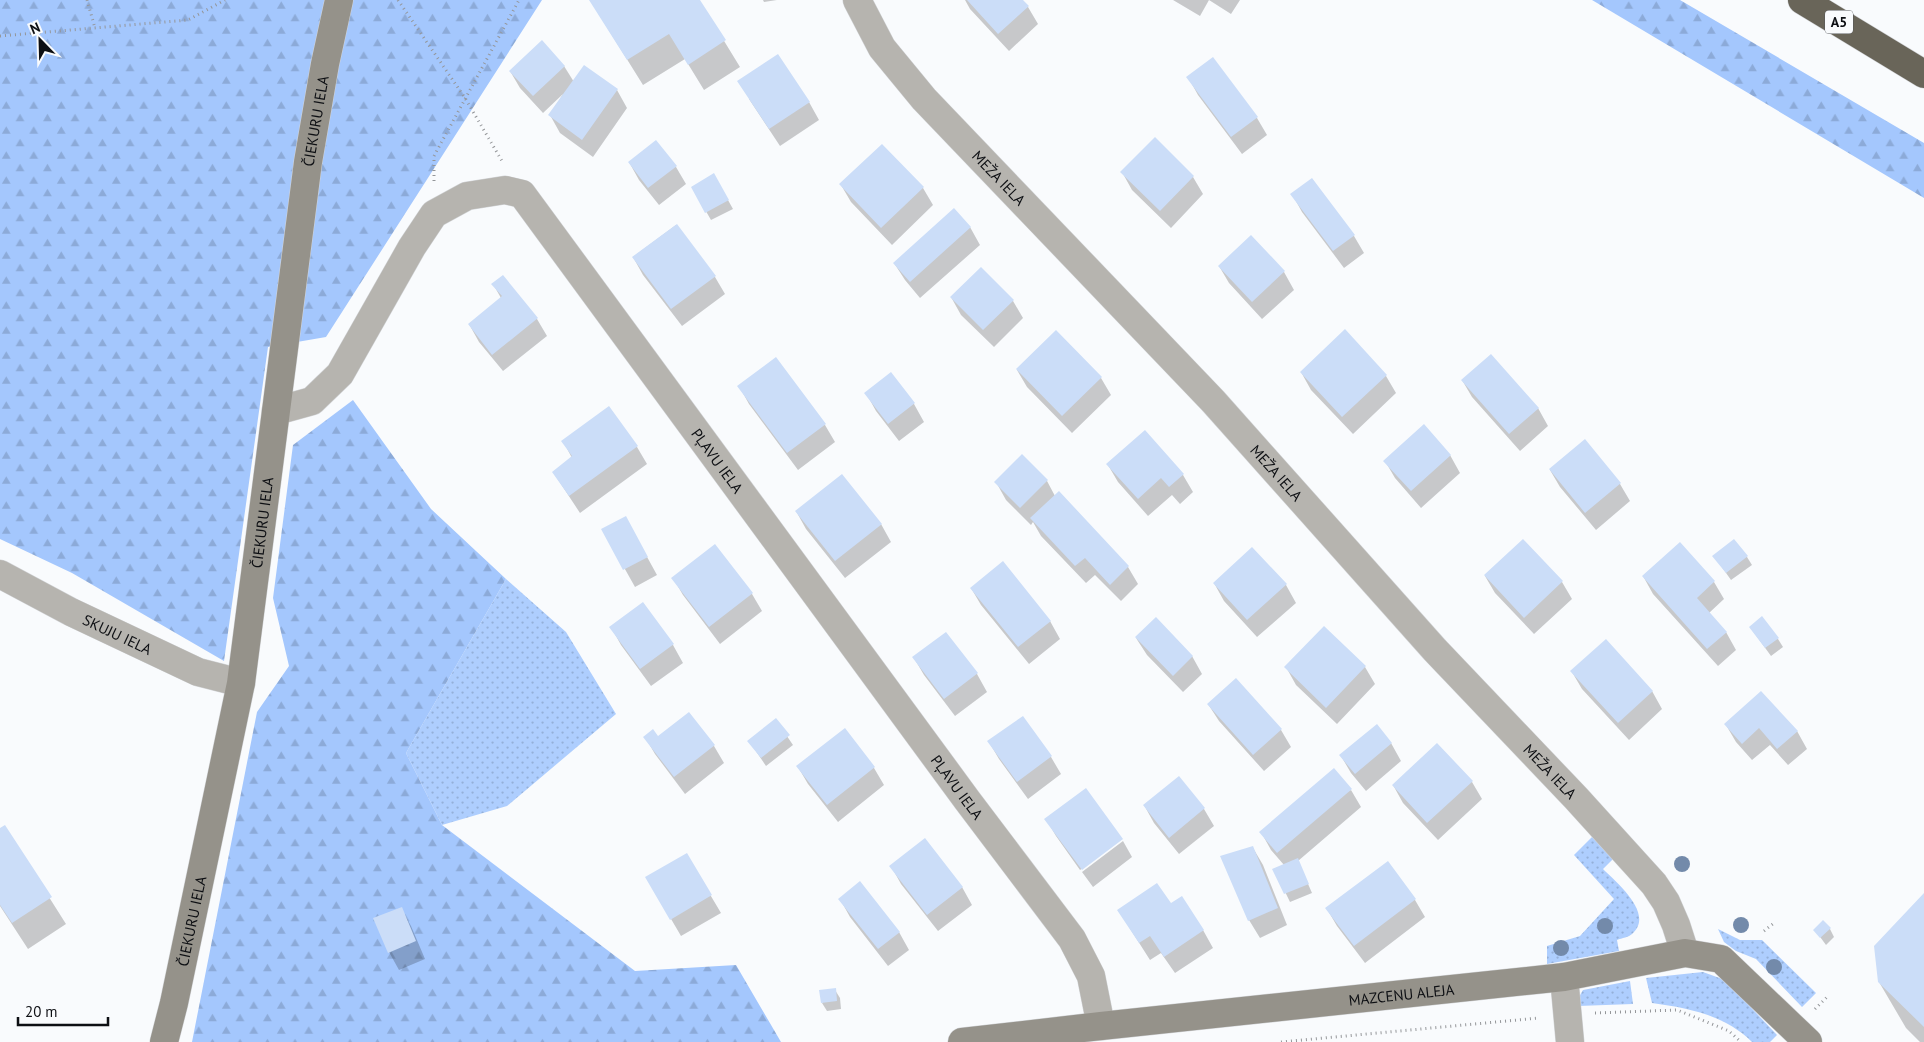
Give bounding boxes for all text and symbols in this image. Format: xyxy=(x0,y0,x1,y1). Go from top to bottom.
road number: A5 xyxy=(1825,11,1853,34)
north arrow xyxy=(15,15,65,65)
text: N xyxy=(27,18,43,38)
street label: ČIEKURU IELA xyxy=(298,74,332,168)
street label: MEŽA IELA xyxy=(968,146,1030,209)
street label: PĻAVU IELA xyxy=(688,424,748,497)
street label: MEŽA IELA xyxy=(1247,440,1307,505)
street label: ČIEKURU IELA xyxy=(246,476,277,569)
street label: SKUJU IELA xyxy=(80,610,155,659)
street label: MEŽA IELA xyxy=(1520,740,1581,803)
street label: PĻAVU IELA xyxy=(927,751,988,823)
street label: ČIEKURU IELA xyxy=(172,874,210,968)
street label: MAZCENU ALEJA xyxy=(1348,979,1455,1009)
scale bar xyxy=(18,994,108,1026)
text: 20 m xyxy=(25,1002,58,1021)

